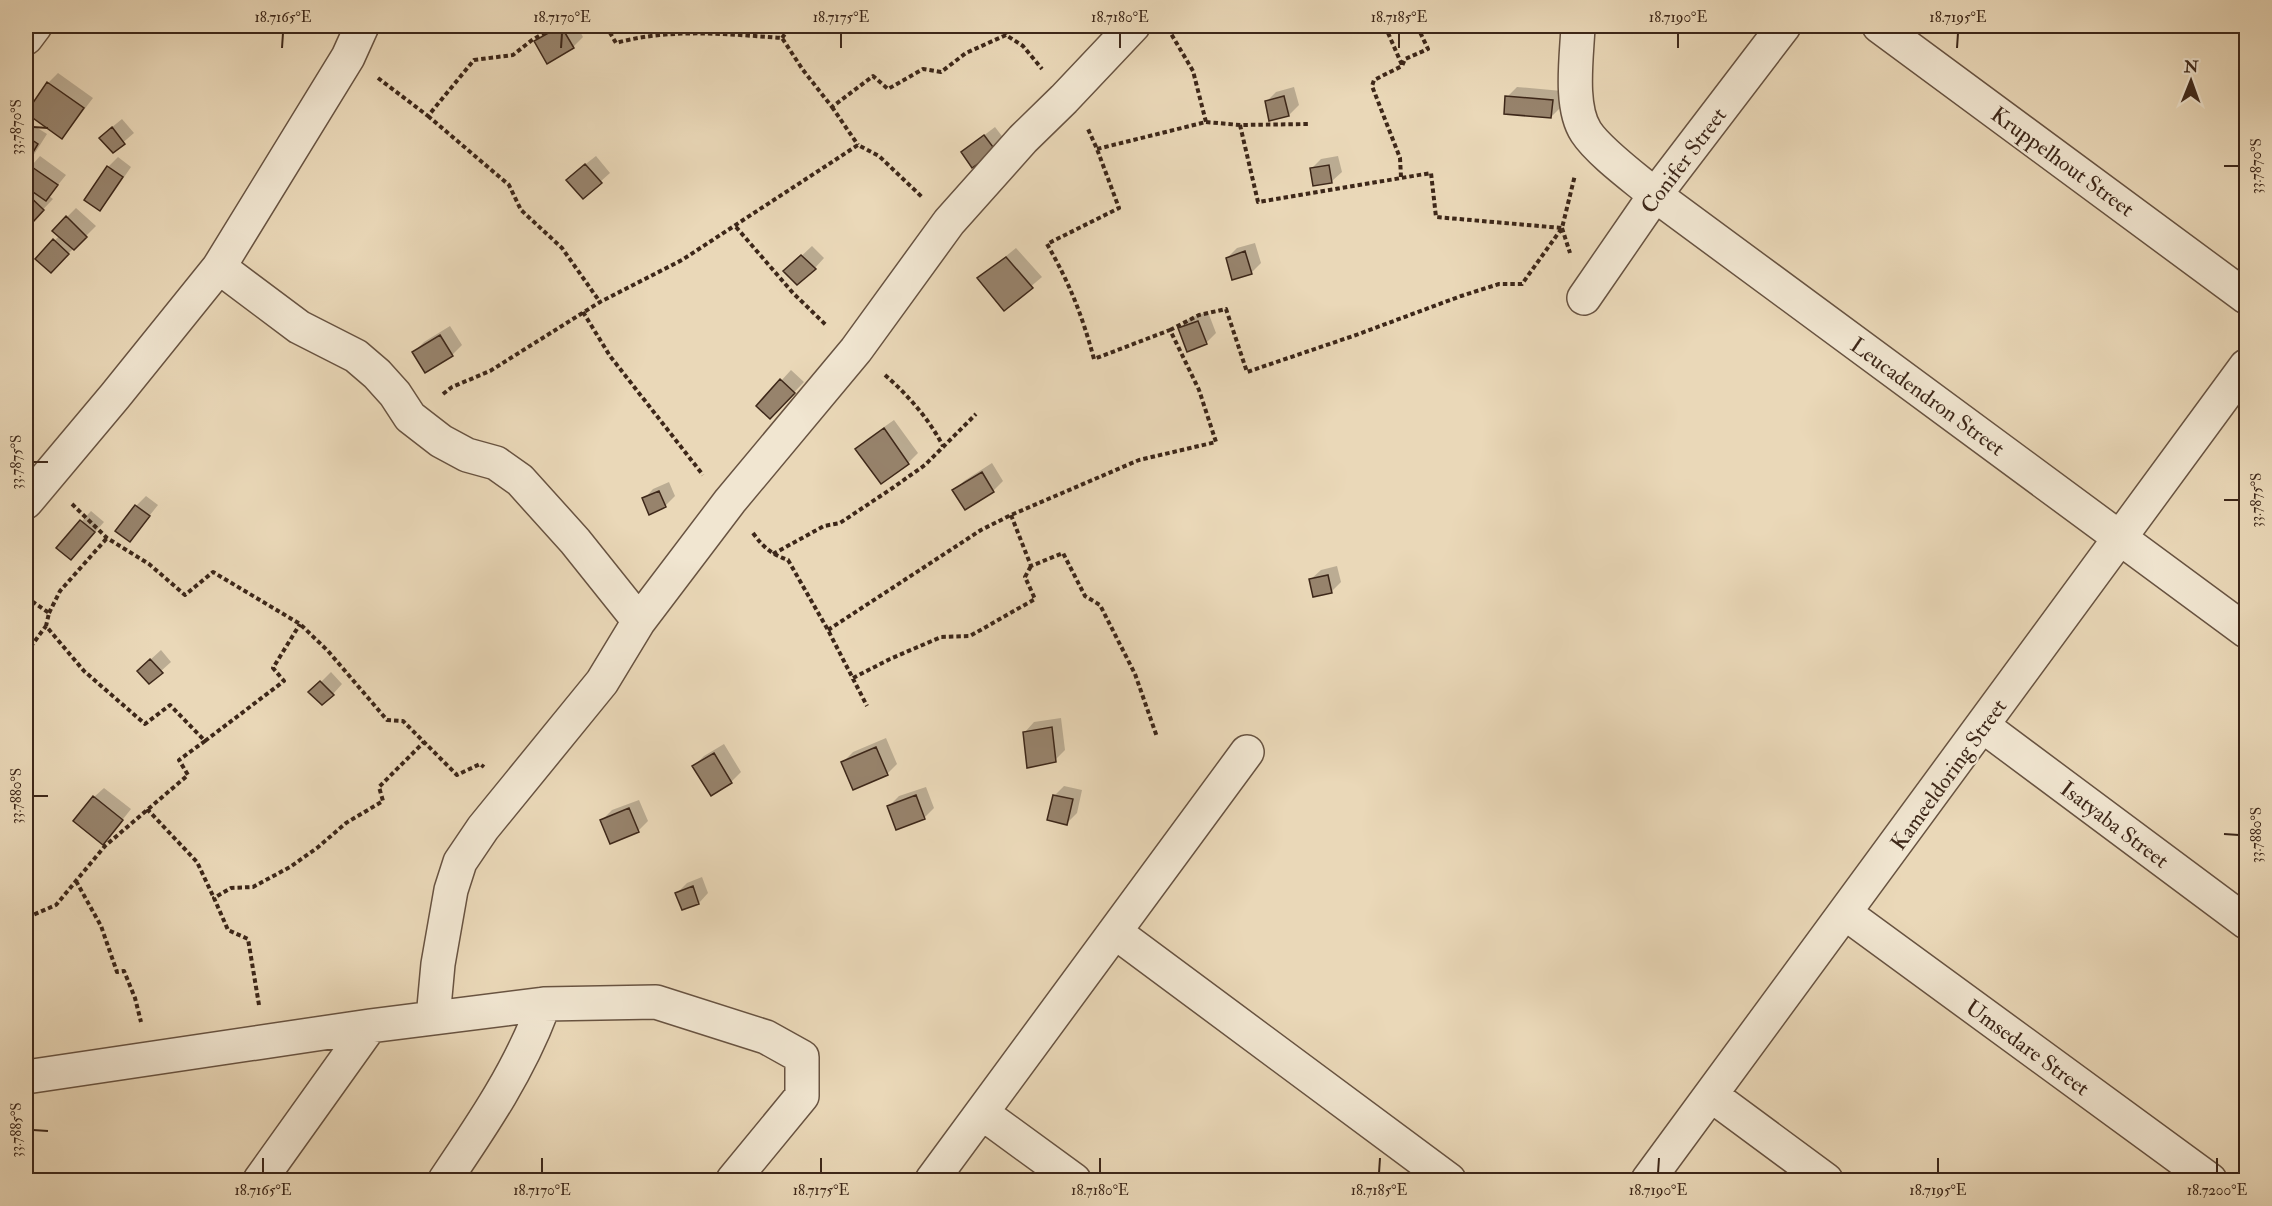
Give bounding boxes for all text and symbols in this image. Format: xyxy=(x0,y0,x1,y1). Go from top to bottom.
text: 18.7165°E xyxy=(254,8,312,27)
text: 18.7170°E xyxy=(533,8,591,27)
text: 18.7175°E xyxy=(813,8,869,27)
text: 18.7180°E xyxy=(1091,8,1149,27)
text: 18.7185°E xyxy=(1371,8,1428,27)
text: 18.7190°E xyxy=(1649,8,1707,27)
text: 18.7195°E xyxy=(1929,8,1987,27)
north arrow xyxy=(2161,51,2221,111)
text: N xyxy=(2183,57,2199,77)
text: 33.7870°S xyxy=(7,99,26,155)
street label: Kruppelhout Street xyxy=(1985,100,2140,224)
street label: Conifer Street xyxy=(1635,102,1733,219)
text: 33.7870°S xyxy=(2247,138,2266,194)
street label: Leucadendron Street xyxy=(1845,331,2010,462)
text: 33.7875°S xyxy=(7,435,26,489)
text: 33.7875°S xyxy=(2247,473,2266,527)
street label: Kameeldoring Street xyxy=(1884,693,2013,856)
text: 33.7880°S xyxy=(7,768,26,824)
street label: Isatyaba Street xyxy=(2055,775,2174,875)
text: 33.7880°S xyxy=(2247,807,2266,863)
street label: Umsedare Street xyxy=(1960,993,2095,1102)
text: 33.7885°S xyxy=(7,1102,26,1158)
text: 18.7165°E xyxy=(234,1181,292,1200)
text: 18.7170°E xyxy=(513,1181,571,1200)
text: 18.7175°E xyxy=(793,1181,849,1200)
text: 18.7180°E xyxy=(1071,1181,1129,1200)
text: 18.7185°E xyxy=(1351,1181,1408,1200)
text: 18.7190°E xyxy=(1629,1181,1687,1200)
text: 18.7195°E xyxy=(1909,1181,1967,1200)
text: 18.7200°E xyxy=(2187,1181,2248,1200)

